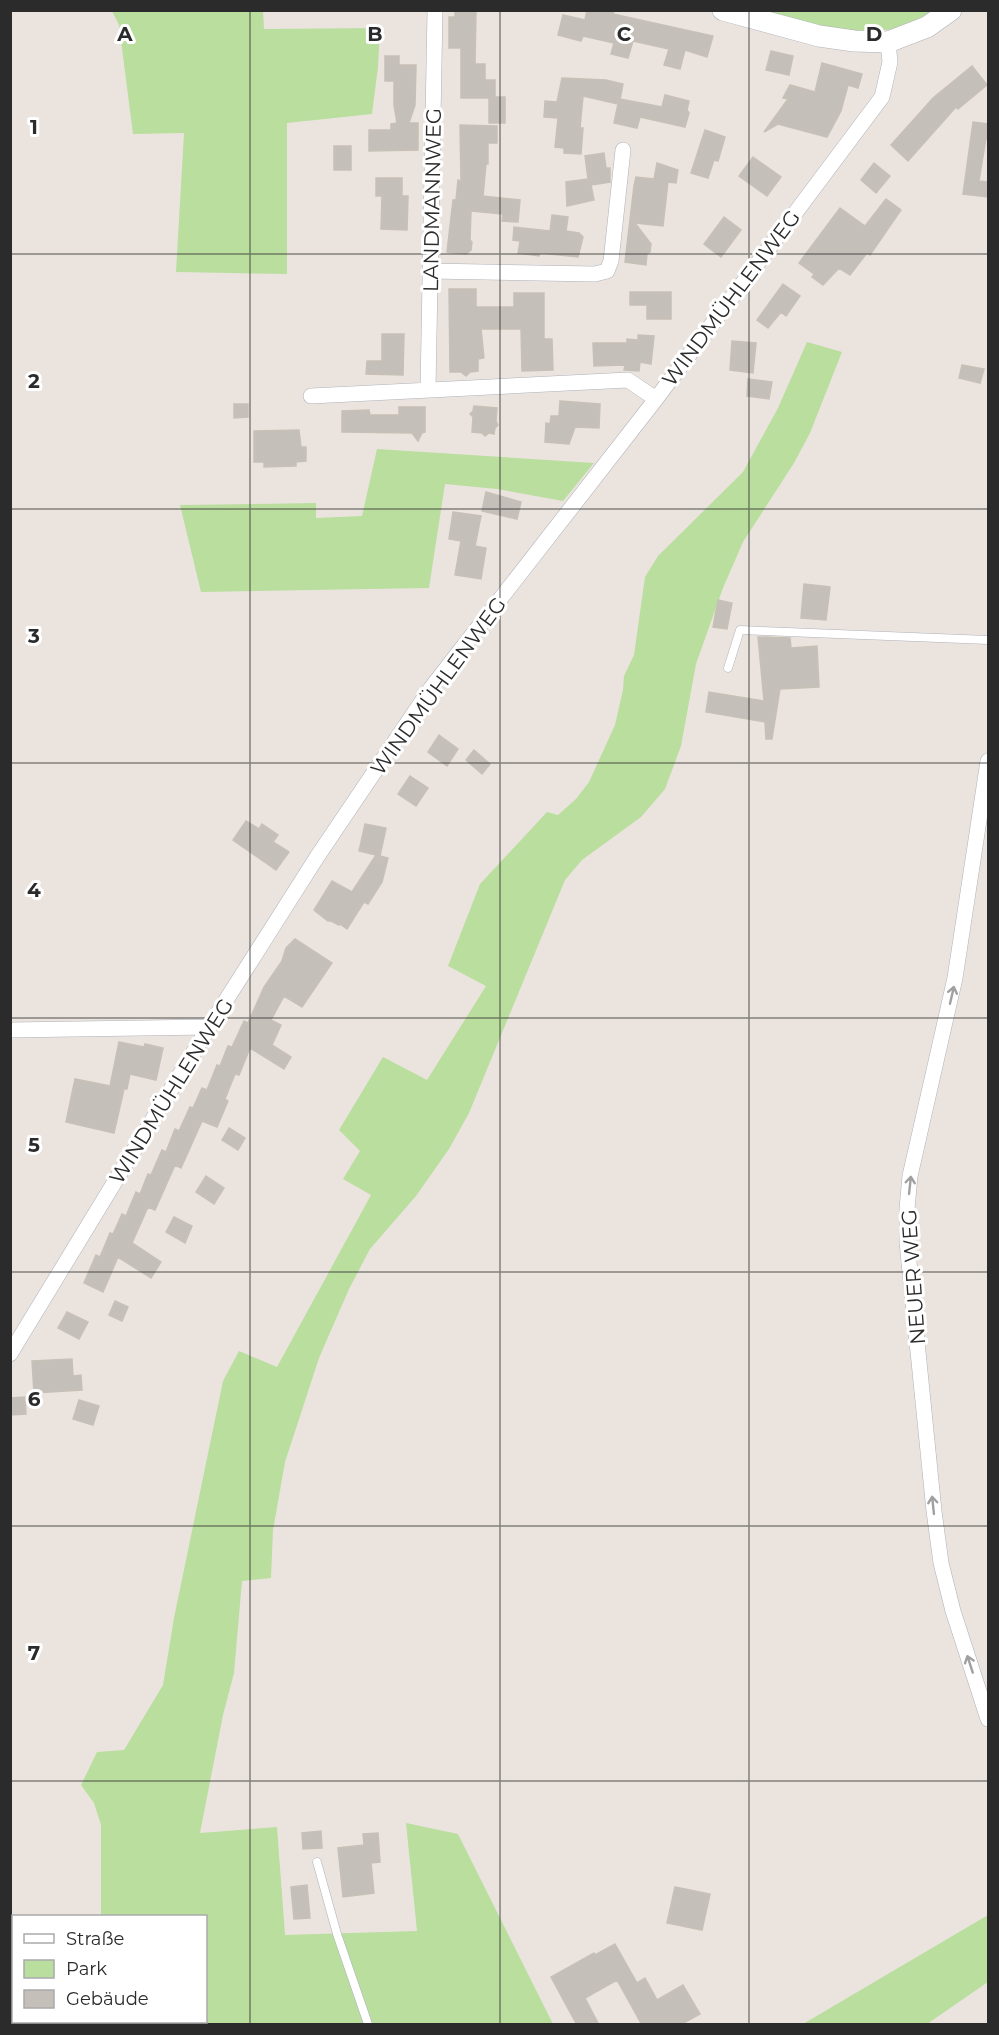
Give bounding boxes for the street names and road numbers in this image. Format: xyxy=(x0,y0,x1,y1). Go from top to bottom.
street label: LANDMANNWEG xyxy=(418,108,446,292)
street label: WINDMÜHLENWEG xyxy=(657,205,805,391)
street label: WINDMÜHLENWEG xyxy=(365,592,511,780)
street label: WINDMÜHLENWEG xyxy=(104,994,238,1188)
street label: NEUER WEG xyxy=(896,1208,930,1346)

